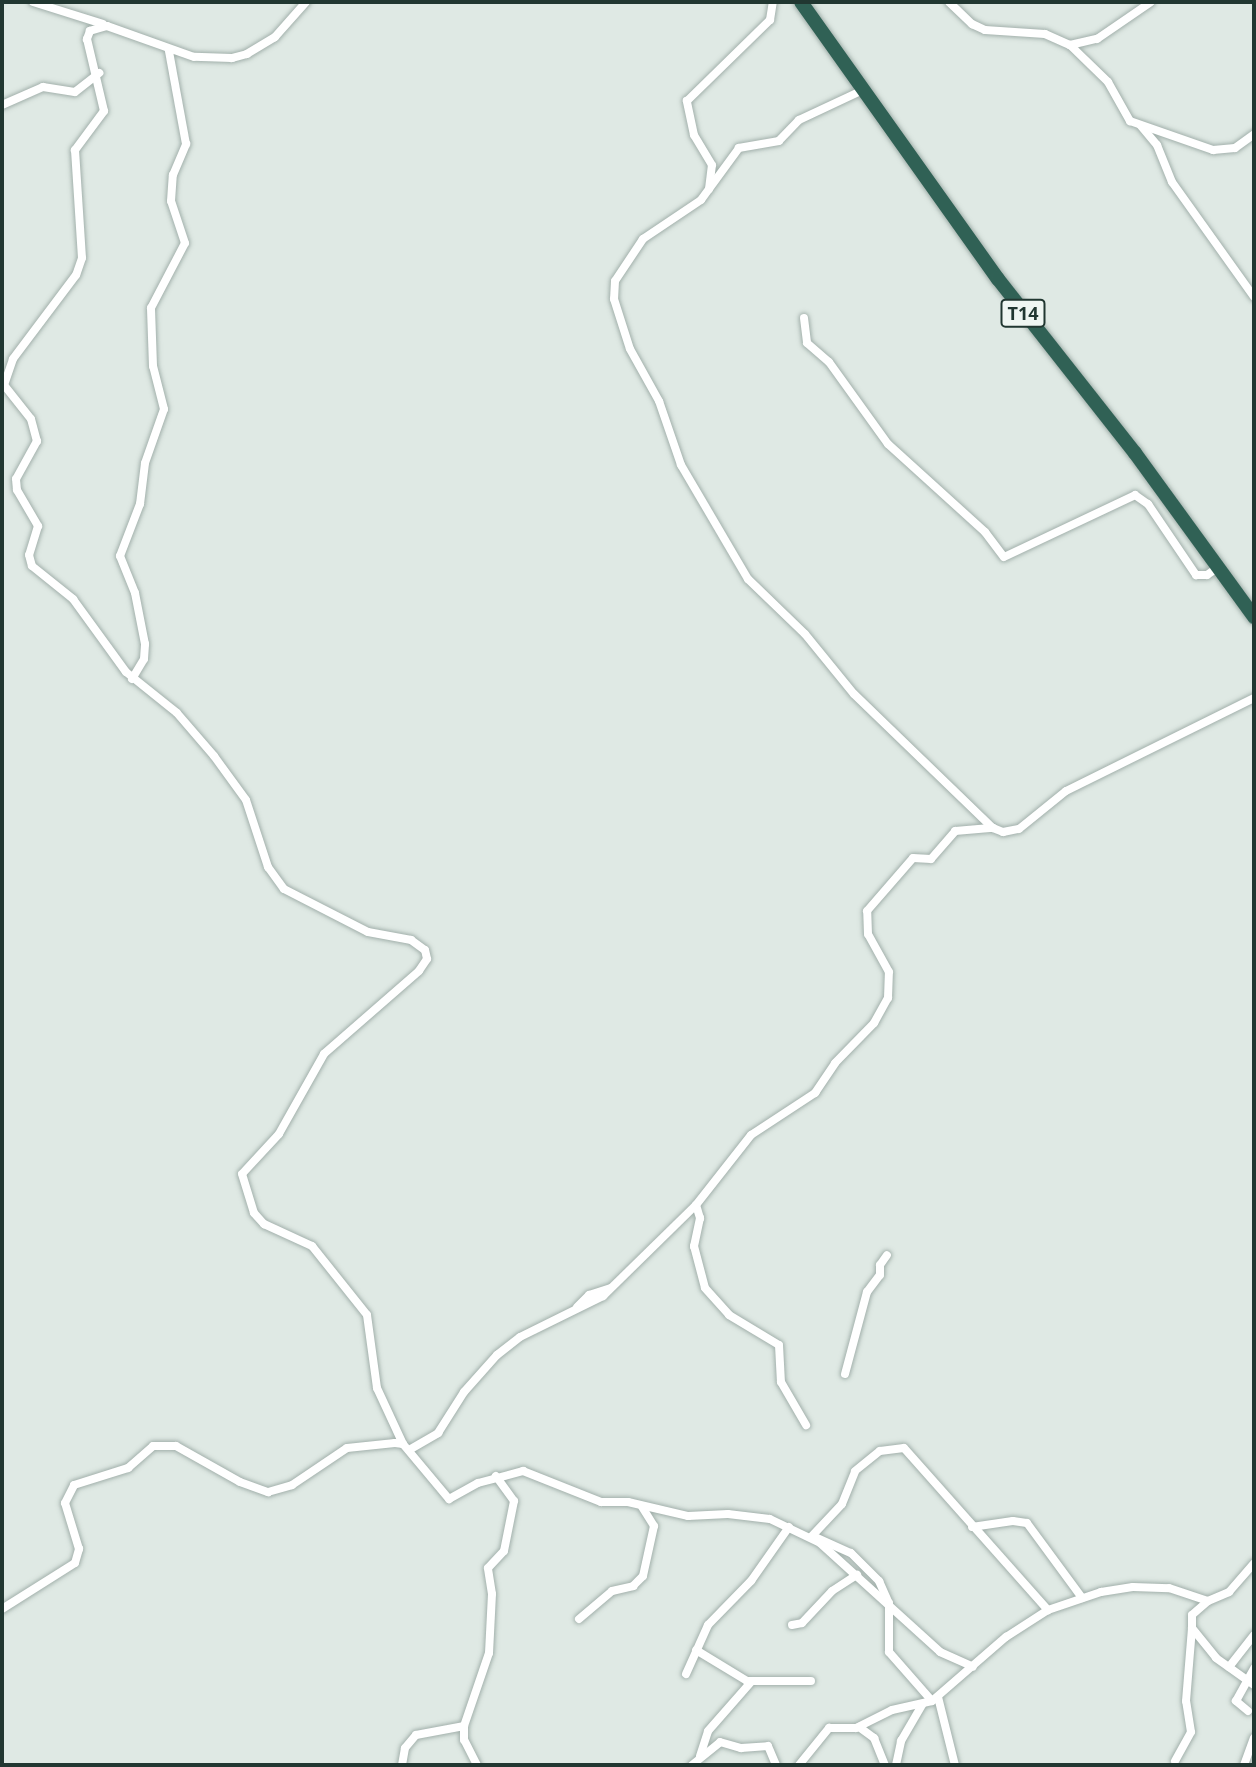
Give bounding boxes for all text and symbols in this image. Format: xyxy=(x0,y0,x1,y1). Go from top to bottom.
road number: T14 xyxy=(1000,298,1046,328)

